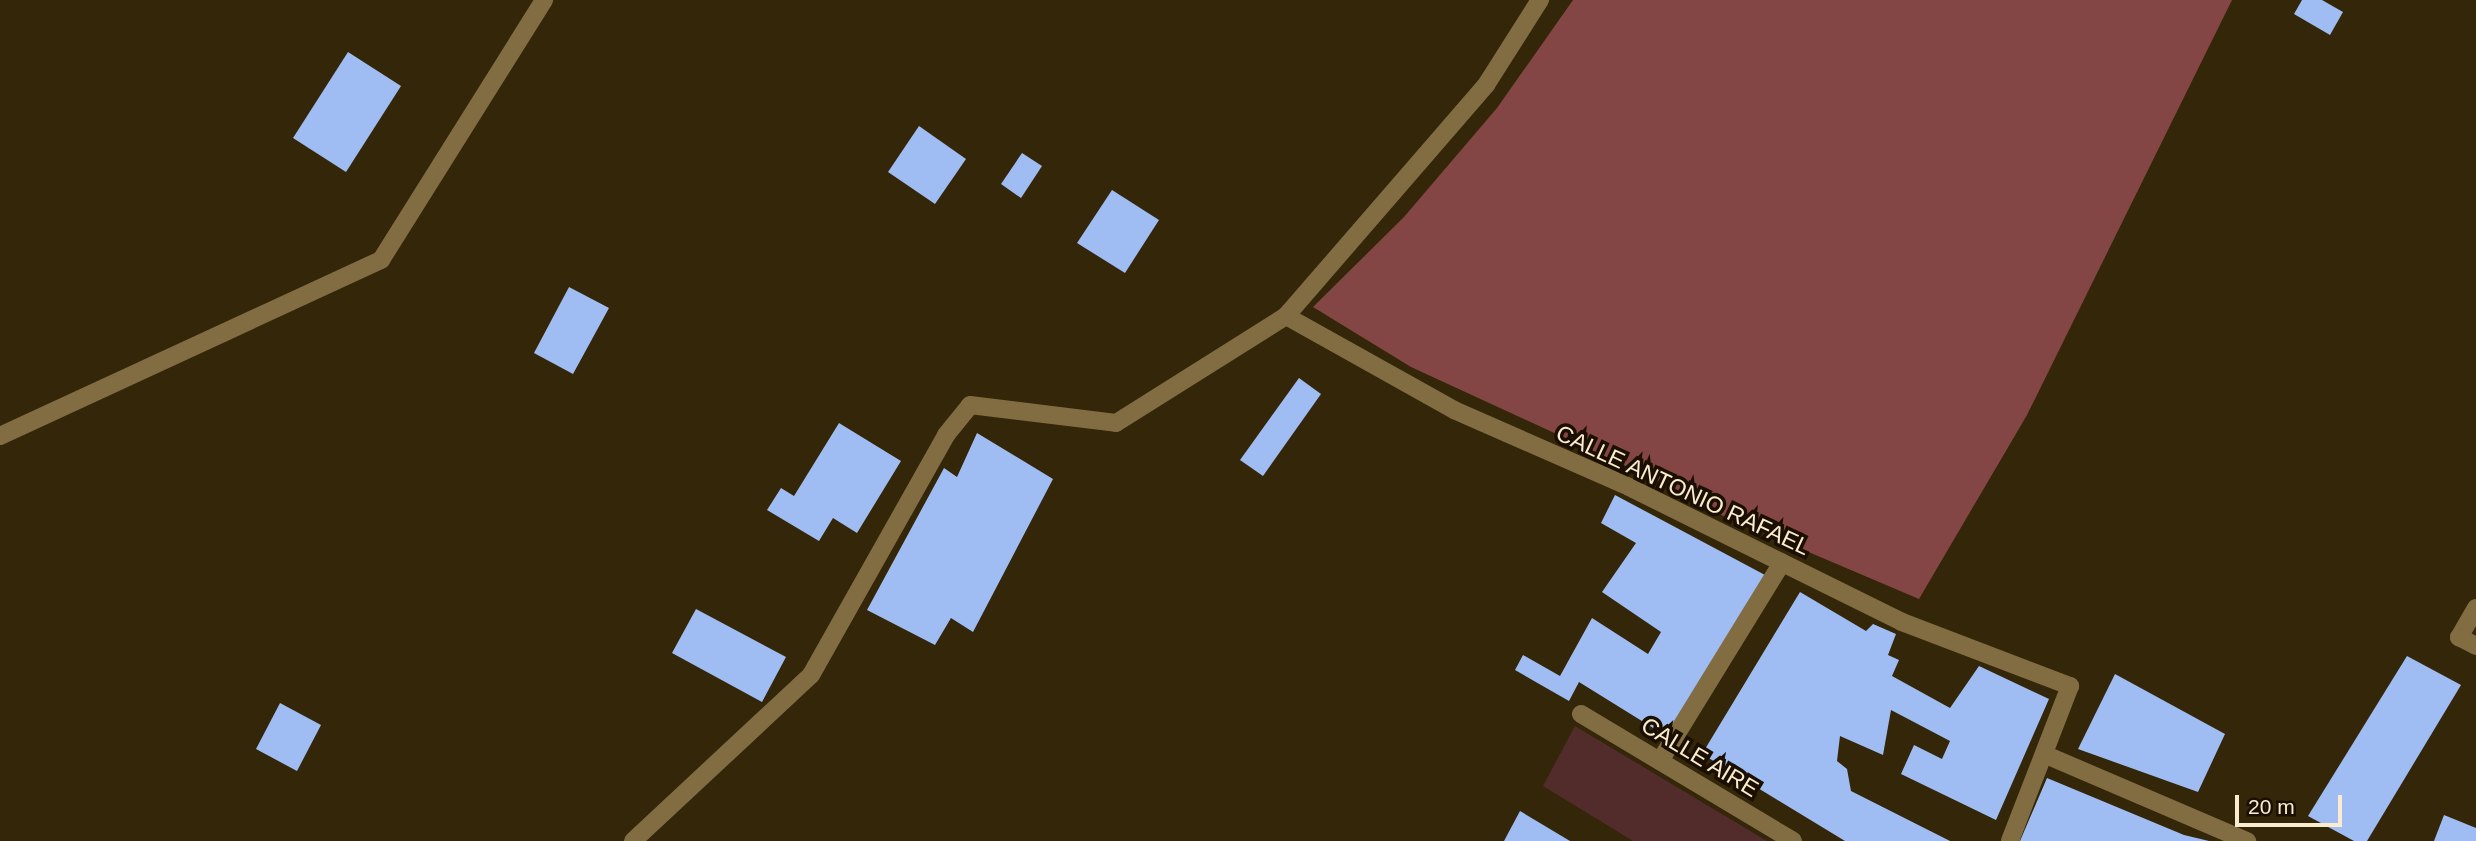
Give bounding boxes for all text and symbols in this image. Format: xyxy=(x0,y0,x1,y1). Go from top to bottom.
street label: CALLE ANTONIO RAFAEL xyxy=(1551,419,1815,561)
street label: CALLE AIRE xyxy=(1636,711,1764,803)
scale bar xyxy=(2238,782,2345,826)
text: 20 m xyxy=(2248,795,2295,818)

